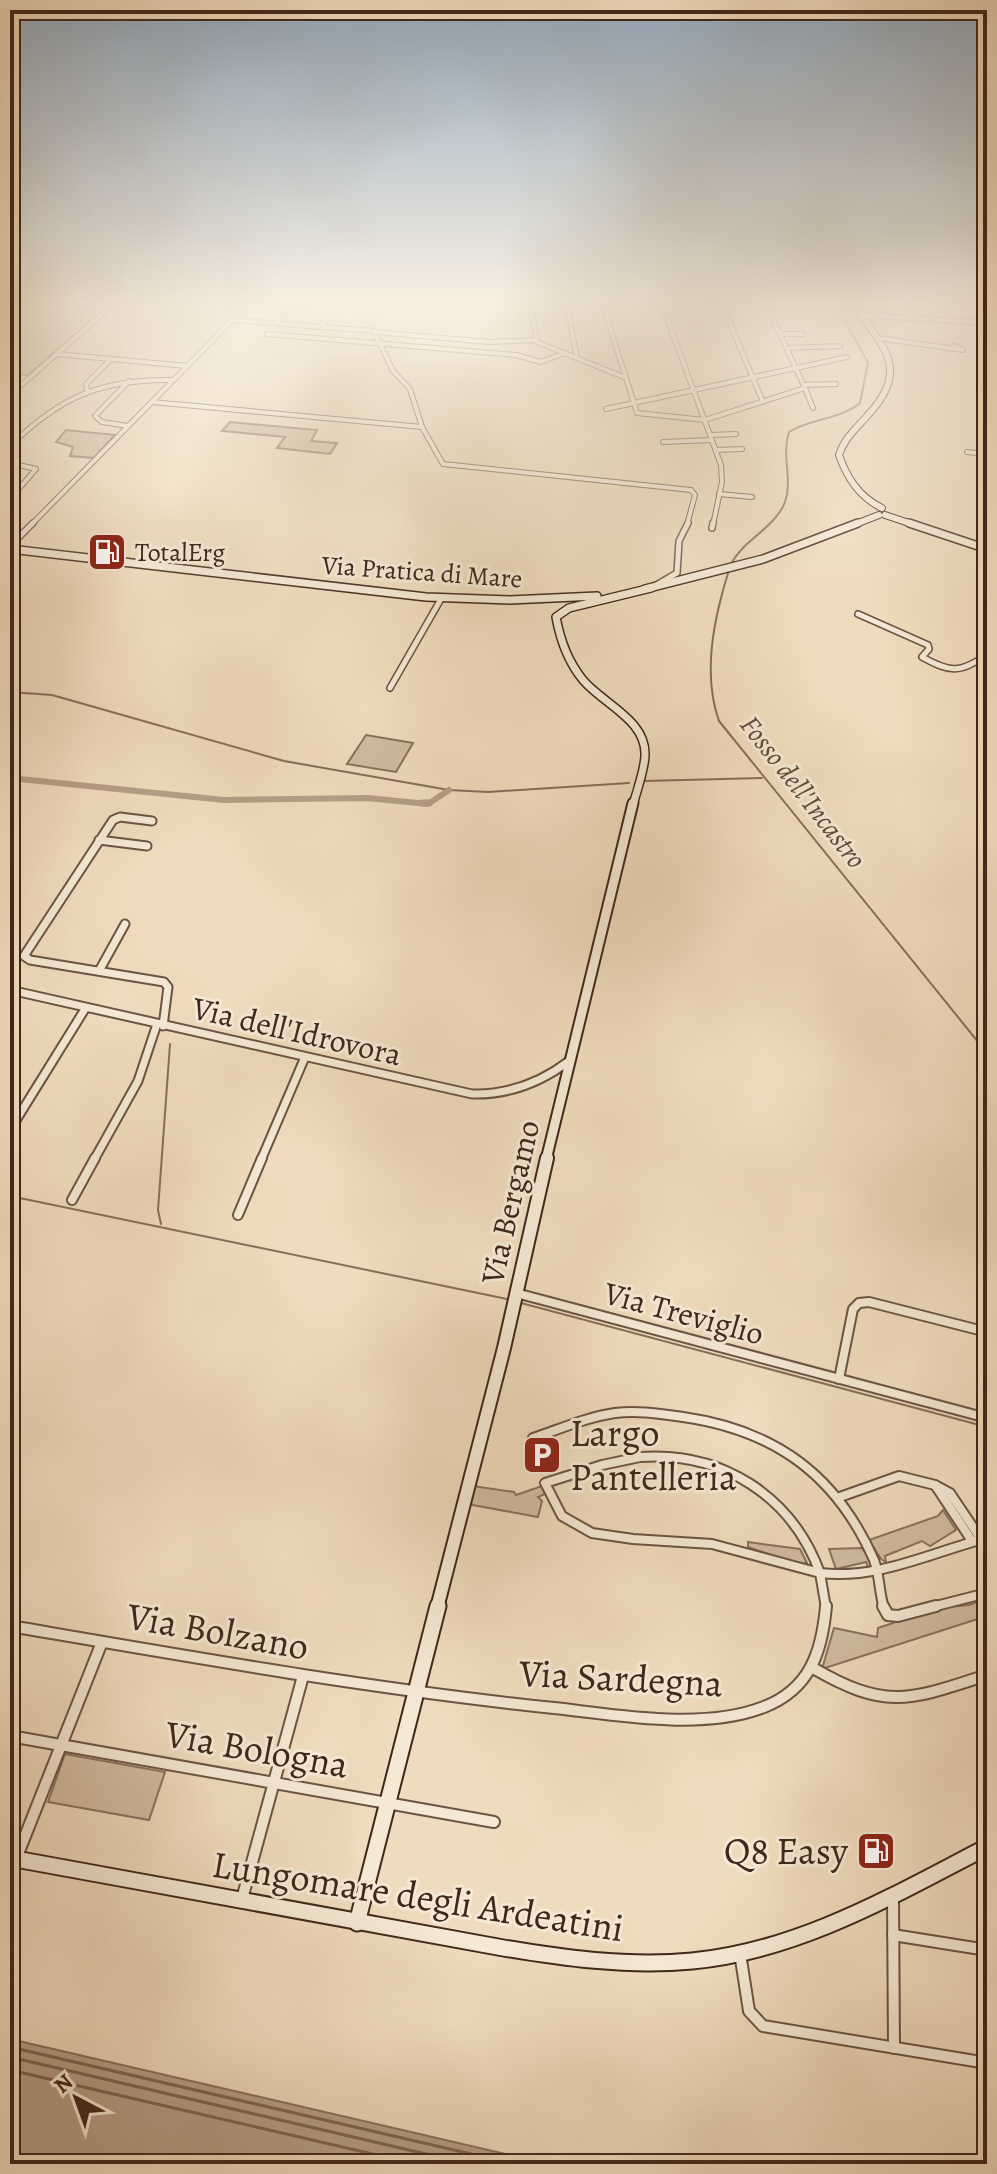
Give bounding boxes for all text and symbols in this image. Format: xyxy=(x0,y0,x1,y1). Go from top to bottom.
fuel station icon: TotalErg xyxy=(86,531,128,573)
place label: TotalErg xyxy=(135,535,225,570)
street label: Via Pratica di Mare xyxy=(320,547,523,596)
water label: Fosso dell'Incastro xyxy=(731,708,875,876)
street label: Via dell'Idrovora xyxy=(187,985,406,1076)
street label: Via Bergamo xyxy=(470,1116,550,1289)
street label: Via Treviglio xyxy=(598,1270,769,1355)
place label: Largo Pantelleria xyxy=(570,1407,737,1503)
parking icon: Largo Pantelleria xyxy=(521,1434,563,1476)
street label: Via Bolzano xyxy=(122,1589,313,1672)
street label: Via Sardegna xyxy=(517,1647,724,1709)
street label: Via Bologna xyxy=(161,1707,353,1791)
place label: Q8 Easy xyxy=(724,1825,849,1877)
fuel station icon: Q8 Easy xyxy=(855,1830,897,1872)
street label: Lungomare degli Ardeatini xyxy=(209,1838,627,1954)
north arrow xyxy=(36,2058,116,2138)
text: N xyxy=(48,2067,79,2100)

